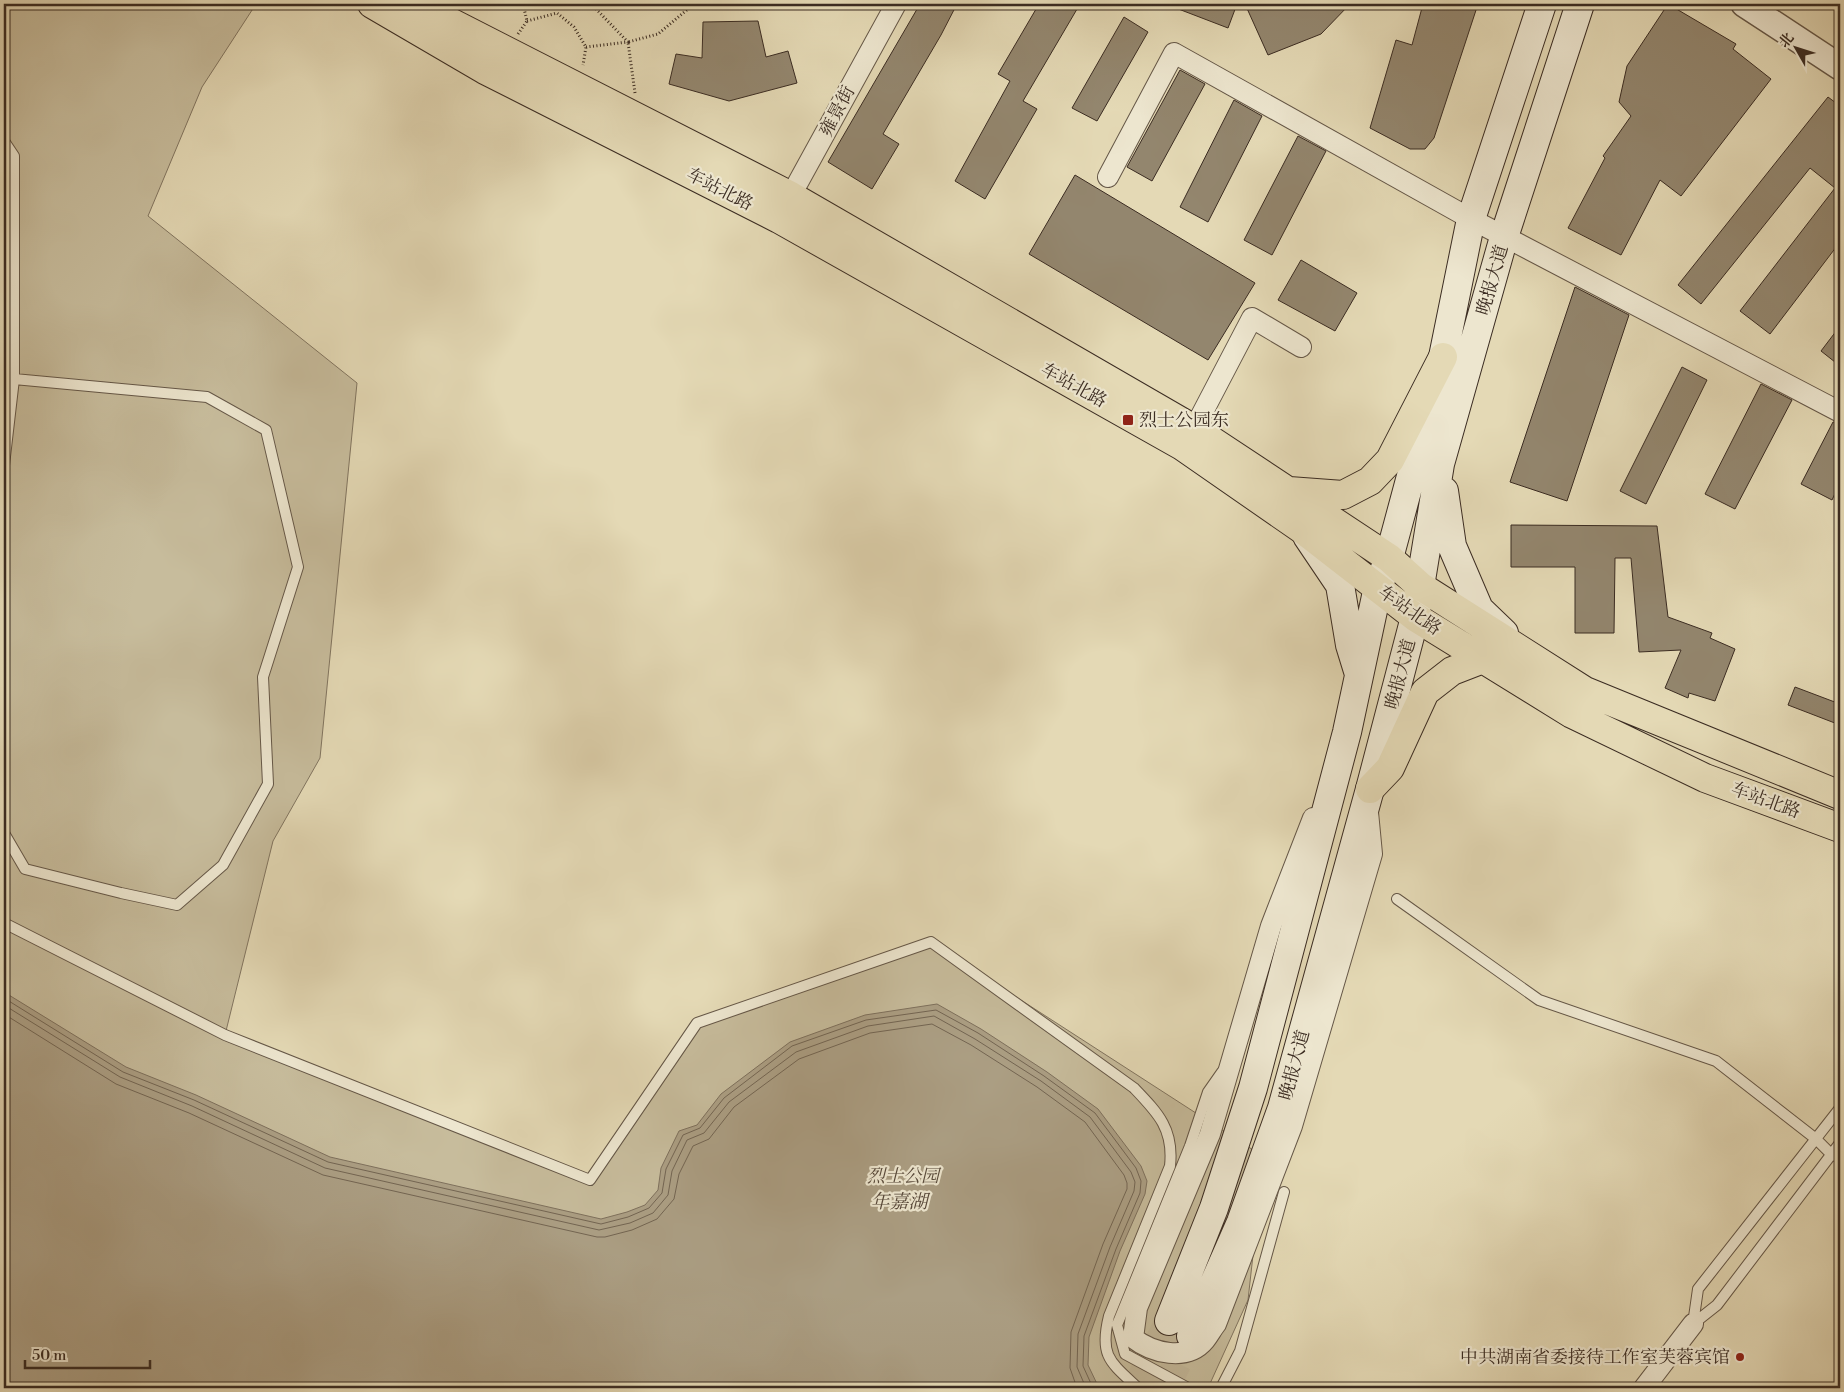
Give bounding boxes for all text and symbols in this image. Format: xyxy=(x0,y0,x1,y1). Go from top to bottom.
north arrow xyxy=(1772,22,1822,72)
text: 北 xyxy=(1775,29,1798,52)
street label: 雍景街 xyxy=(815,82,860,140)
street label: 车站北路 xyxy=(682,163,757,216)
street label: 晚报大道 xyxy=(1472,242,1513,318)
street label: 车站北路 xyxy=(1037,358,1111,413)
place label: 烈士公园东 xyxy=(1139,409,1229,432)
marker: 烈士公园东 xyxy=(1121,413,1135,427)
street label: 车站北路 xyxy=(1374,580,1446,640)
street label: 晚报大道 xyxy=(1380,636,1421,712)
street label: 车站北路 xyxy=(1728,777,1804,824)
street label: 晚报大道 xyxy=(1274,1027,1315,1103)
park label: 烈士公园 xyxy=(867,1165,942,1188)
water label: 年嘉湖 xyxy=(870,1190,930,1214)
scale bar xyxy=(25,1337,150,1369)
text: 50 m xyxy=(32,1346,66,1365)
place label: 中共湖南省委接待工作室芙蓉宾馆 xyxy=(1460,1346,1730,1369)
marker: 中共湖南省委接待工作室芙蓉宾馆 xyxy=(1734,1351,1746,1363)

